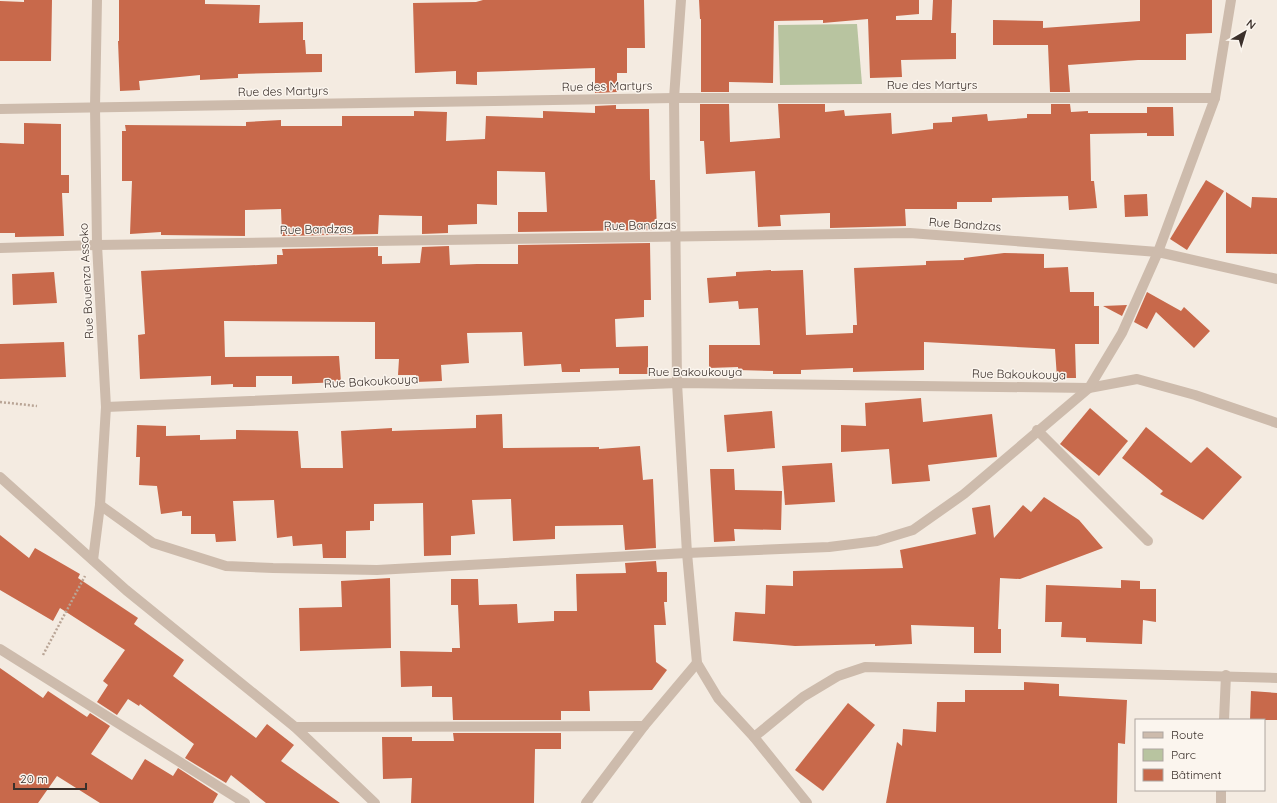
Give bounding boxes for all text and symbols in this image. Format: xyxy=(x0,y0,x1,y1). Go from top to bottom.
north arrow xyxy=(1225,12,1265,52)
text: N xyxy=(1244,16,1259,32)
street label: Rue des Martyrs xyxy=(887,77,978,92)
street label: Rue des Martyrs xyxy=(562,78,653,94)
street label: Rue des Martyrs xyxy=(238,83,329,99)
street label: Rue Bandzas xyxy=(928,214,1002,234)
street label: Rue Bandzas xyxy=(603,217,677,233)
street label: Rue Bandzas xyxy=(279,221,353,237)
street label: Rue Bouenza Assoko xyxy=(75,222,97,340)
street label: Rue Bakoukouya xyxy=(648,364,742,379)
street label: Rue Bakoukouya xyxy=(972,366,1066,382)
street label: Rue Bakoukouya xyxy=(323,371,419,391)
legend xyxy=(1135,719,1265,791)
text: Route xyxy=(1171,727,1204,742)
text: Parc xyxy=(1171,747,1196,762)
scale bar xyxy=(14,765,86,791)
text: Bâtiment xyxy=(1171,767,1221,782)
text: 20 m xyxy=(20,771,48,786)

